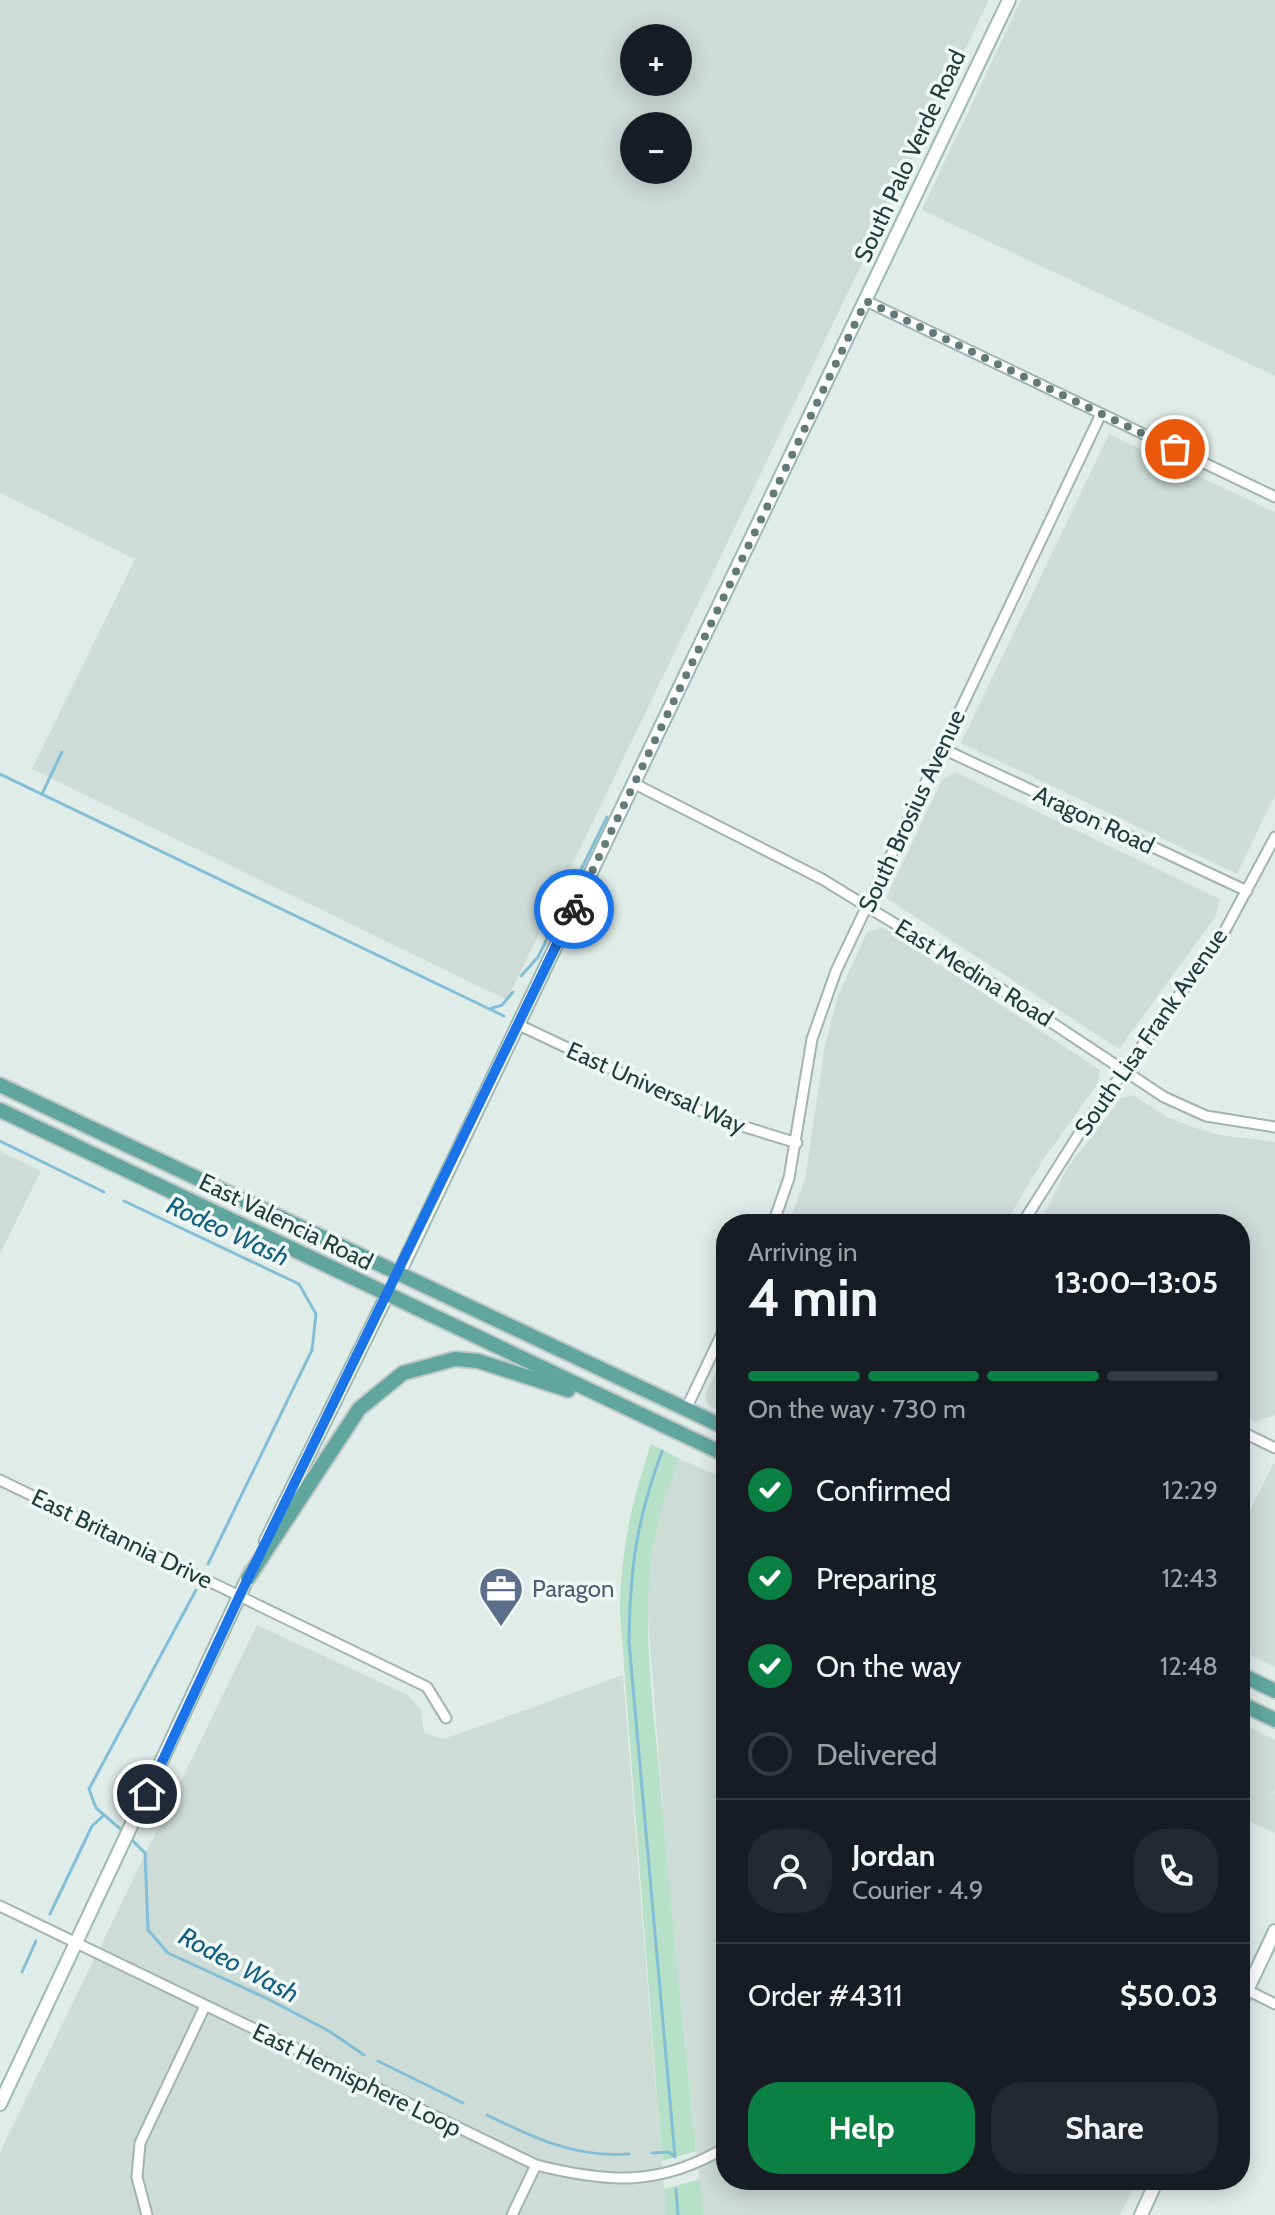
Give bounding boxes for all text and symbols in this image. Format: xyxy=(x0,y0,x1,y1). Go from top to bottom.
map controls xyxy=(620,24,692,184)
button: + xyxy=(620,24,692,96)
street label: South Palo Verde Road xyxy=(848,45,972,267)
button: − xyxy=(620,112,692,184)
pin xyxy=(1141,415,1209,483)
icon: bag xyxy=(1153,427,1197,471)
street label: South Brosius Avenue xyxy=(852,705,971,917)
street label: Aragon Road xyxy=(1029,779,1159,860)
courier xyxy=(534,869,614,949)
icon: bike xyxy=(552,887,596,931)
street label: East Medina Road xyxy=(890,912,1058,1033)
street label: South Lisa Frank Avenue xyxy=(1068,922,1233,1141)
street label: East Universal Way xyxy=(562,1035,750,1140)
street label: East Valencia Road xyxy=(195,1167,378,1276)
water label: Rodeo Wash xyxy=(162,1189,294,1273)
text: Arriving in xyxy=(748,1236,858,1268)
text: 13:00–13:05 xyxy=(1054,1264,1218,1301)
text: 4 min xyxy=(748,1266,878,1329)
text: On the way · 730 m xyxy=(748,1393,966,1425)
icon: check xyxy=(748,1468,792,1512)
text: Confirmed xyxy=(816,1472,951,1509)
text: 12:29 xyxy=(1162,1474,1218,1506)
street label: East Britannia Drive xyxy=(27,1482,217,1595)
icon: check xyxy=(748,1556,792,1600)
text: Preparing xyxy=(816,1560,936,1597)
text: 12:43 xyxy=(1161,1562,1218,1594)
office icon: Paragon xyxy=(477,1565,525,1628)
place label: Paragon xyxy=(532,1574,614,1603)
icon: check xyxy=(748,1644,792,1688)
text: On the way xyxy=(816,1648,961,1685)
text: 12:48 xyxy=(1160,1650,1218,1682)
text: Delivered xyxy=(816,1736,937,1773)
pin xyxy=(113,1760,181,1828)
icon: home xyxy=(125,1772,169,1816)
button: person xyxy=(748,1829,832,1913)
button: phone xyxy=(1134,1829,1218,1913)
text: Jordan xyxy=(852,1837,935,1874)
text: Courier · 4.9 xyxy=(852,1874,984,1906)
water label: Rodeo Wash xyxy=(174,1920,304,2010)
text: Order #4311 xyxy=(748,1977,902,2014)
text: $50.03 xyxy=(1120,1977,1218,2014)
street label: East Hemisphere Loop xyxy=(248,2016,466,2143)
button: Help xyxy=(748,2082,975,2174)
button: Share xyxy=(991,2082,1218,2174)

